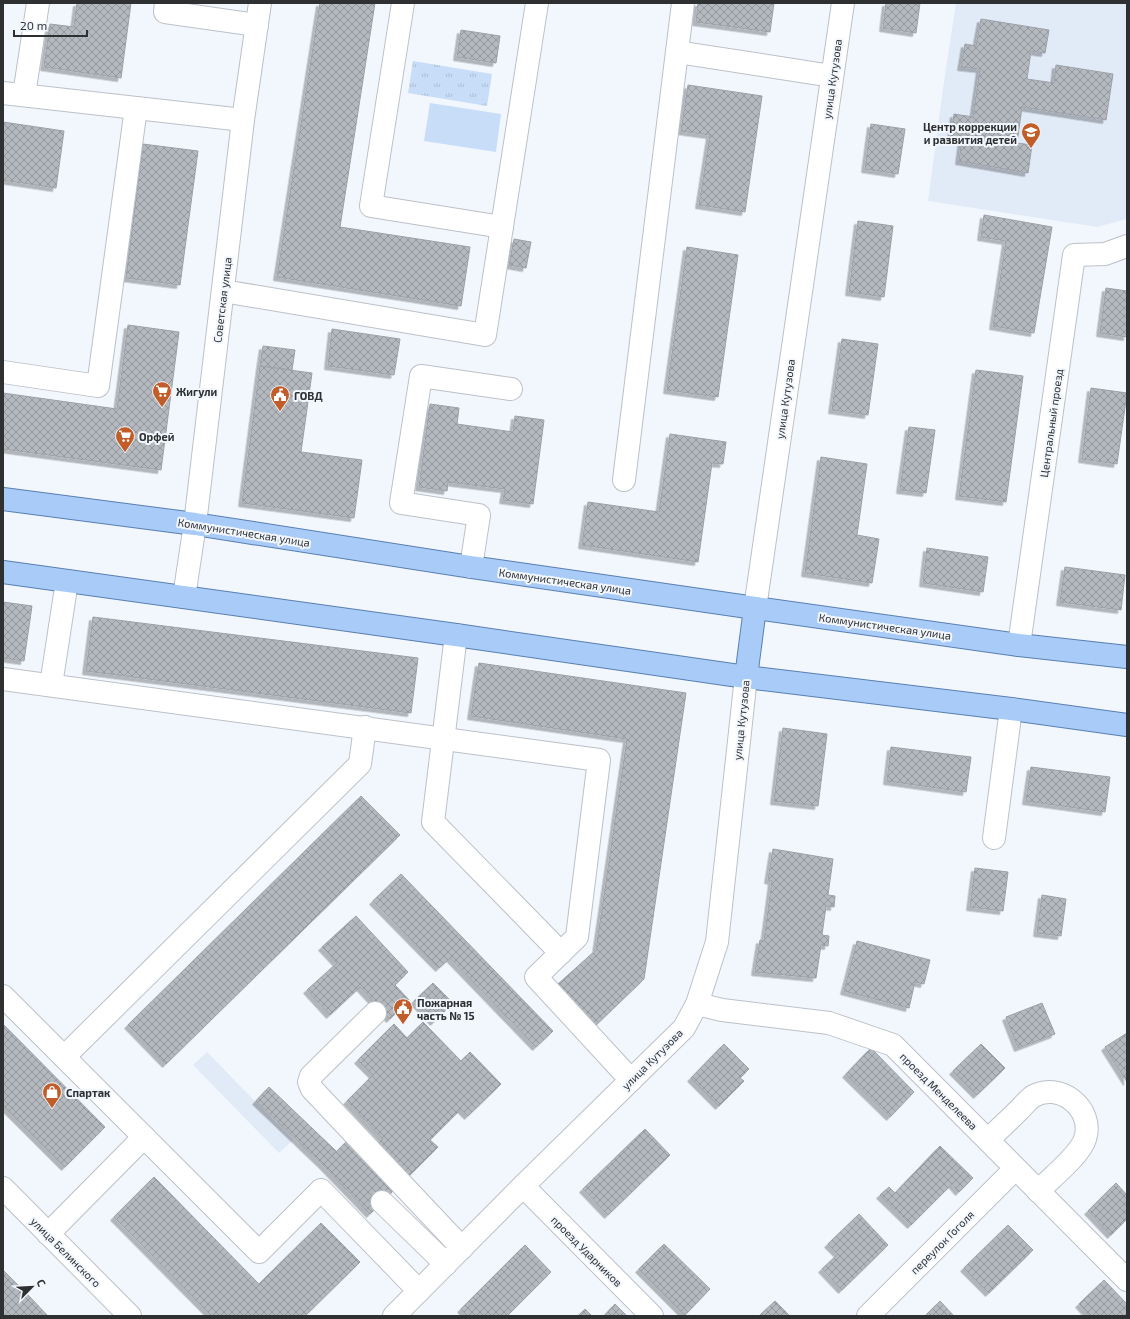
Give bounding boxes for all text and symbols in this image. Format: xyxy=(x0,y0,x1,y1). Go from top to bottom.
scale bar xyxy=(14,12,87,38)
text: 20 m xyxy=(20,18,47,32)
street label: улица Кутузова xyxy=(820,38,845,120)
place label: Центр коррекции и развития детей xyxy=(923,120,1017,146)
school or university icon: Центр коррекции и развития детей xyxy=(1020,121,1042,149)
street label: Советская улица xyxy=(210,256,235,344)
street label: улица Кутузова xyxy=(773,358,798,440)
street label: Центральный проезд xyxy=(1037,367,1065,478)
supermarket icon: Жигули xyxy=(151,380,173,408)
public building icon: ГОВД xyxy=(269,384,291,412)
place label: Жигули xyxy=(176,385,218,398)
place label: ГОВД xyxy=(294,389,323,402)
supermarket icon: Орфей xyxy=(114,425,136,453)
place label: Орфей xyxy=(139,430,175,443)
street label: Коммунистическая улица xyxy=(177,515,311,550)
street label: Коммунистическая улица xyxy=(498,565,632,598)
street label: Коммунистическая улица xyxy=(818,610,952,643)
street label: улица Кутузова xyxy=(730,679,753,761)
place label: Пожарная часть № 15 xyxy=(417,996,475,1022)
public building icon: Пожарная часть № 15 xyxy=(392,997,414,1025)
street label: улица Кутузова xyxy=(619,1026,686,1093)
street label: проезд Менделеева xyxy=(898,1050,980,1132)
shop icon: Спартак xyxy=(41,1081,63,1109)
place label: Спартак xyxy=(66,1086,110,1099)
street label: переулок Гоголя xyxy=(908,1208,977,1277)
street label: проезд Ударников xyxy=(549,1213,625,1289)
street label: улица Белинского xyxy=(28,1214,104,1290)
north arrow xyxy=(12,1267,52,1307)
text: С xyxy=(34,1277,49,1289)

